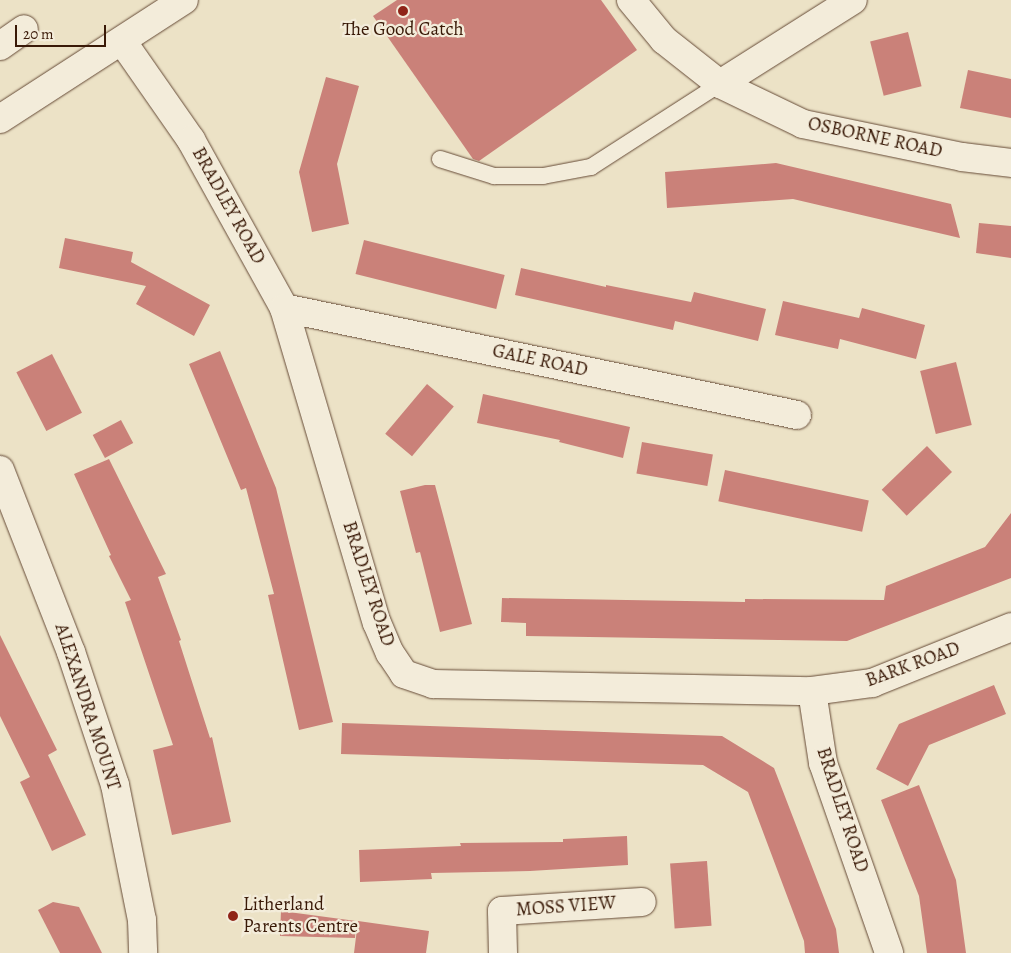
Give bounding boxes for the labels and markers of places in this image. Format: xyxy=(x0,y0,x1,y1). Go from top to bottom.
marker: The Good Catch xyxy=(397,5,409,17)
place label: The Good Catch xyxy=(342,19,464,41)
place label: Litherland Parents Centre xyxy=(243,894,358,938)
marker: Litherland Parents Centre xyxy=(227,910,239,922)

